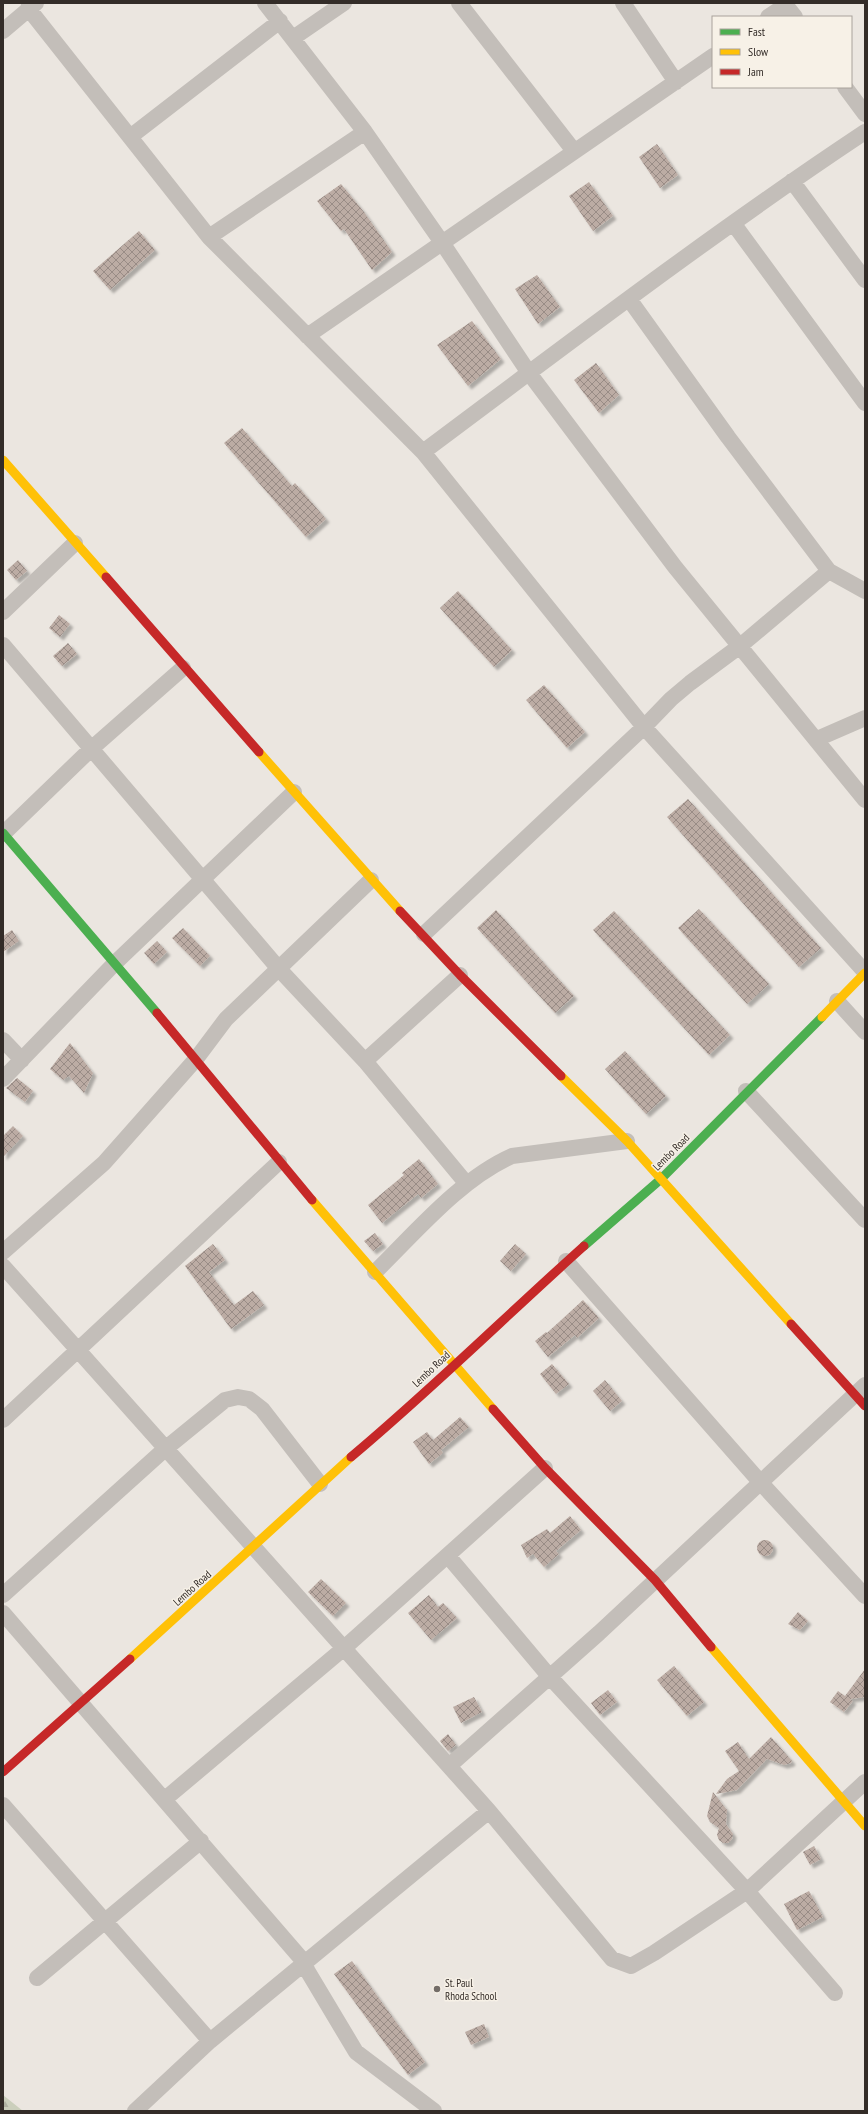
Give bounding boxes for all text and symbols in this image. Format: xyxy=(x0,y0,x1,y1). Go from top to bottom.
legend xyxy=(712,16,852,88)
text: Fast xyxy=(748,24,766,39)
text: Slow xyxy=(748,44,769,59)
text: Jam xyxy=(747,64,764,79)
street label: Lembo Road xyxy=(650,1130,693,1173)
street label: Lembo Road xyxy=(409,1348,453,1390)
street label: Lembo Road xyxy=(170,1567,214,1609)
place label: St. Paul Rhoda School xyxy=(445,1976,497,2003)
marker: St. Paul Rhoda School xyxy=(432,1984,442,1994)

